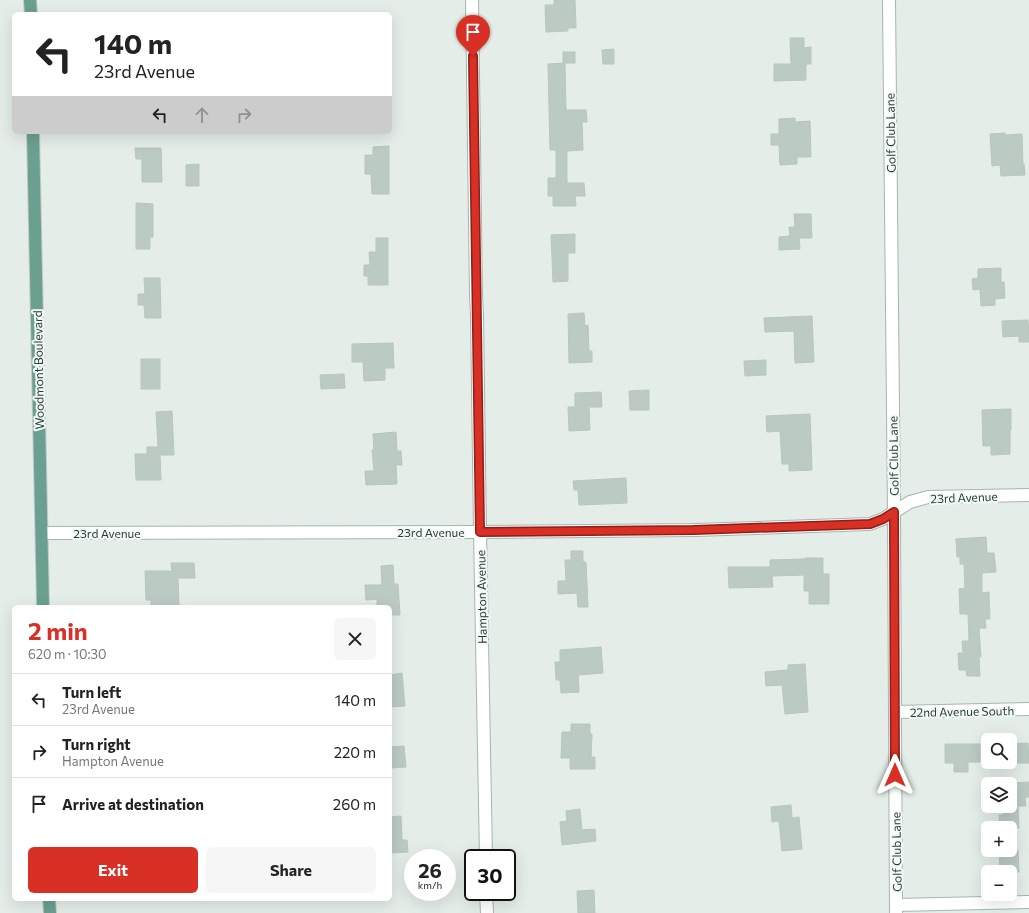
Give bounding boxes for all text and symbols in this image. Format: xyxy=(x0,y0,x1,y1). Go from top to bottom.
pin xyxy=(456,15,490,56)
icon: arrive xyxy=(462,21,484,43)
text: 140 m xyxy=(94,26,172,60)
icon: left xyxy=(28,28,80,80)
text: 23rd Avenue xyxy=(94,60,195,82)
street label: Golf Club Lane xyxy=(882,93,898,173)
icon: left xyxy=(149,104,171,126)
icon: ahead xyxy=(191,104,213,126)
icon: right xyxy=(233,104,255,126)
street label: Woodmont Boulevard xyxy=(30,310,46,430)
street label: Golf Club Lane xyxy=(885,416,901,496)
street label: 23rd Avenue xyxy=(930,489,998,505)
street label: 23rd Avenue xyxy=(397,525,465,539)
street label: 23rd Avenue xyxy=(73,526,141,540)
street label: Hampton Avenue xyxy=(473,550,489,644)
text: 2 min xyxy=(28,616,88,645)
button: close xyxy=(334,618,376,660)
text: 620 m · 10:30 xyxy=(28,646,106,662)
text: Turn left xyxy=(62,683,121,701)
icon: left xyxy=(28,689,50,711)
text: 140 m xyxy=(335,691,376,709)
text: 23rd Avenue xyxy=(62,701,135,717)
street label: 22nd Avenue South xyxy=(910,703,1014,719)
map controls xyxy=(981,733,1017,901)
button: search xyxy=(981,733,1017,769)
text: Turn right xyxy=(62,735,131,753)
icon: right xyxy=(28,741,50,763)
text: 220 m xyxy=(334,743,376,761)
text: Hampton Avenue xyxy=(62,753,164,769)
position arrow xyxy=(874,754,916,796)
button: layers xyxy=(981,777,1017,813)
icon: arrive xyxy=(28,793,50,815)
text: Arrive at destination xyxy=(62,795,204,813)
text: 260 m xyxy=(333,795,376,813)
street label: Golf Club Lane xyxy=(888,812,904,892)
button: + xyxy=(981,821,1017,857)
button: Exit xyxy=(28,847,198,893)
button: Share xyxy=(206,847,376,893)
speed limit sign: 30 xyxy=(464,849,516,901)
text: 26 xyxy=(418,858,442,882)
button: − xyxy=(981,865,1017,901)
text: km/h xyxy=(418,879,442,891)

